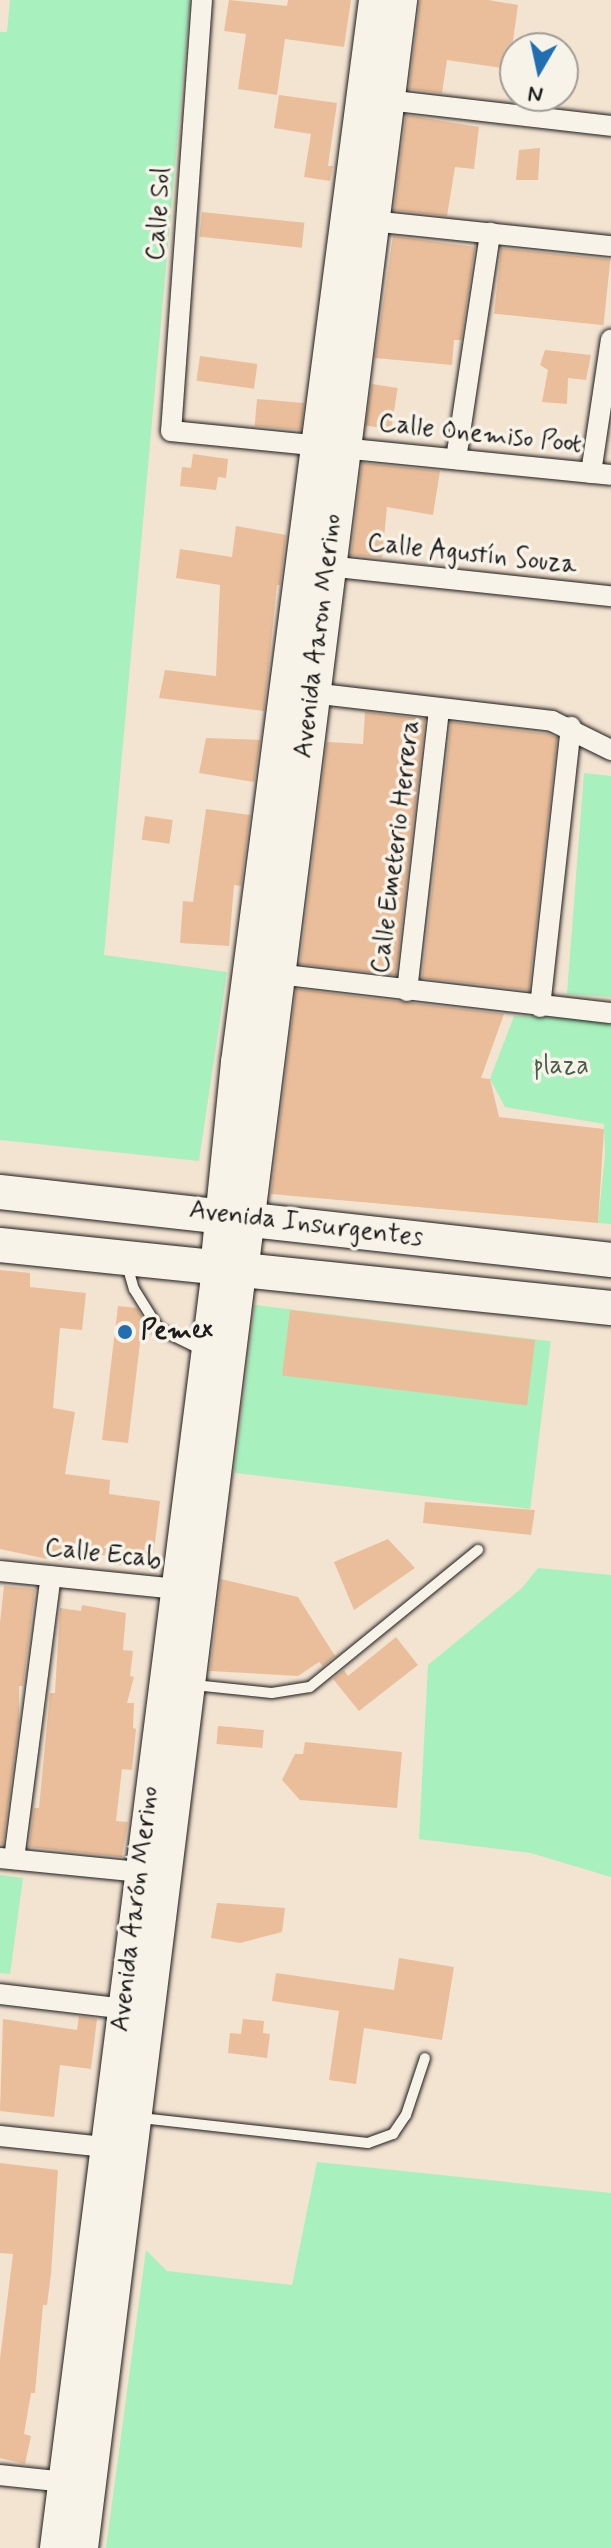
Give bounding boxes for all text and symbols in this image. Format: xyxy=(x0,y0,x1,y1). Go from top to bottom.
north arrow xyxy=(499,32,579,112)
text: N xyxy=(526,79,545,109)
street label: Calle Sol xyxy=(141,166,179,262)
street label: Calle Onemiso Poot xyxy=(376,409,584,461)
street label: Avenida Aaron Merino xyxy=(288,512,350,760)
street label: Calle Agustín Souza xyxy=(366,529,578,581)
street label: Calle Emeterio Herrera xyxy=(366,717,428,977)
park label: plaza xyxy=(533,1051,589,1083)
street label: Avenida Insurgentes xyxy=(190,1196,422,1254)
place label: Pemex xyxy=(141,1316,213,1348)
marker: Pemex xyxy=(116,1323,134,1341)
street label: Calle Ecab xyxy=(43,1533,163,1577)
street label: Avenida Aarón Merino xyxy=(105,1784,167,2034)

